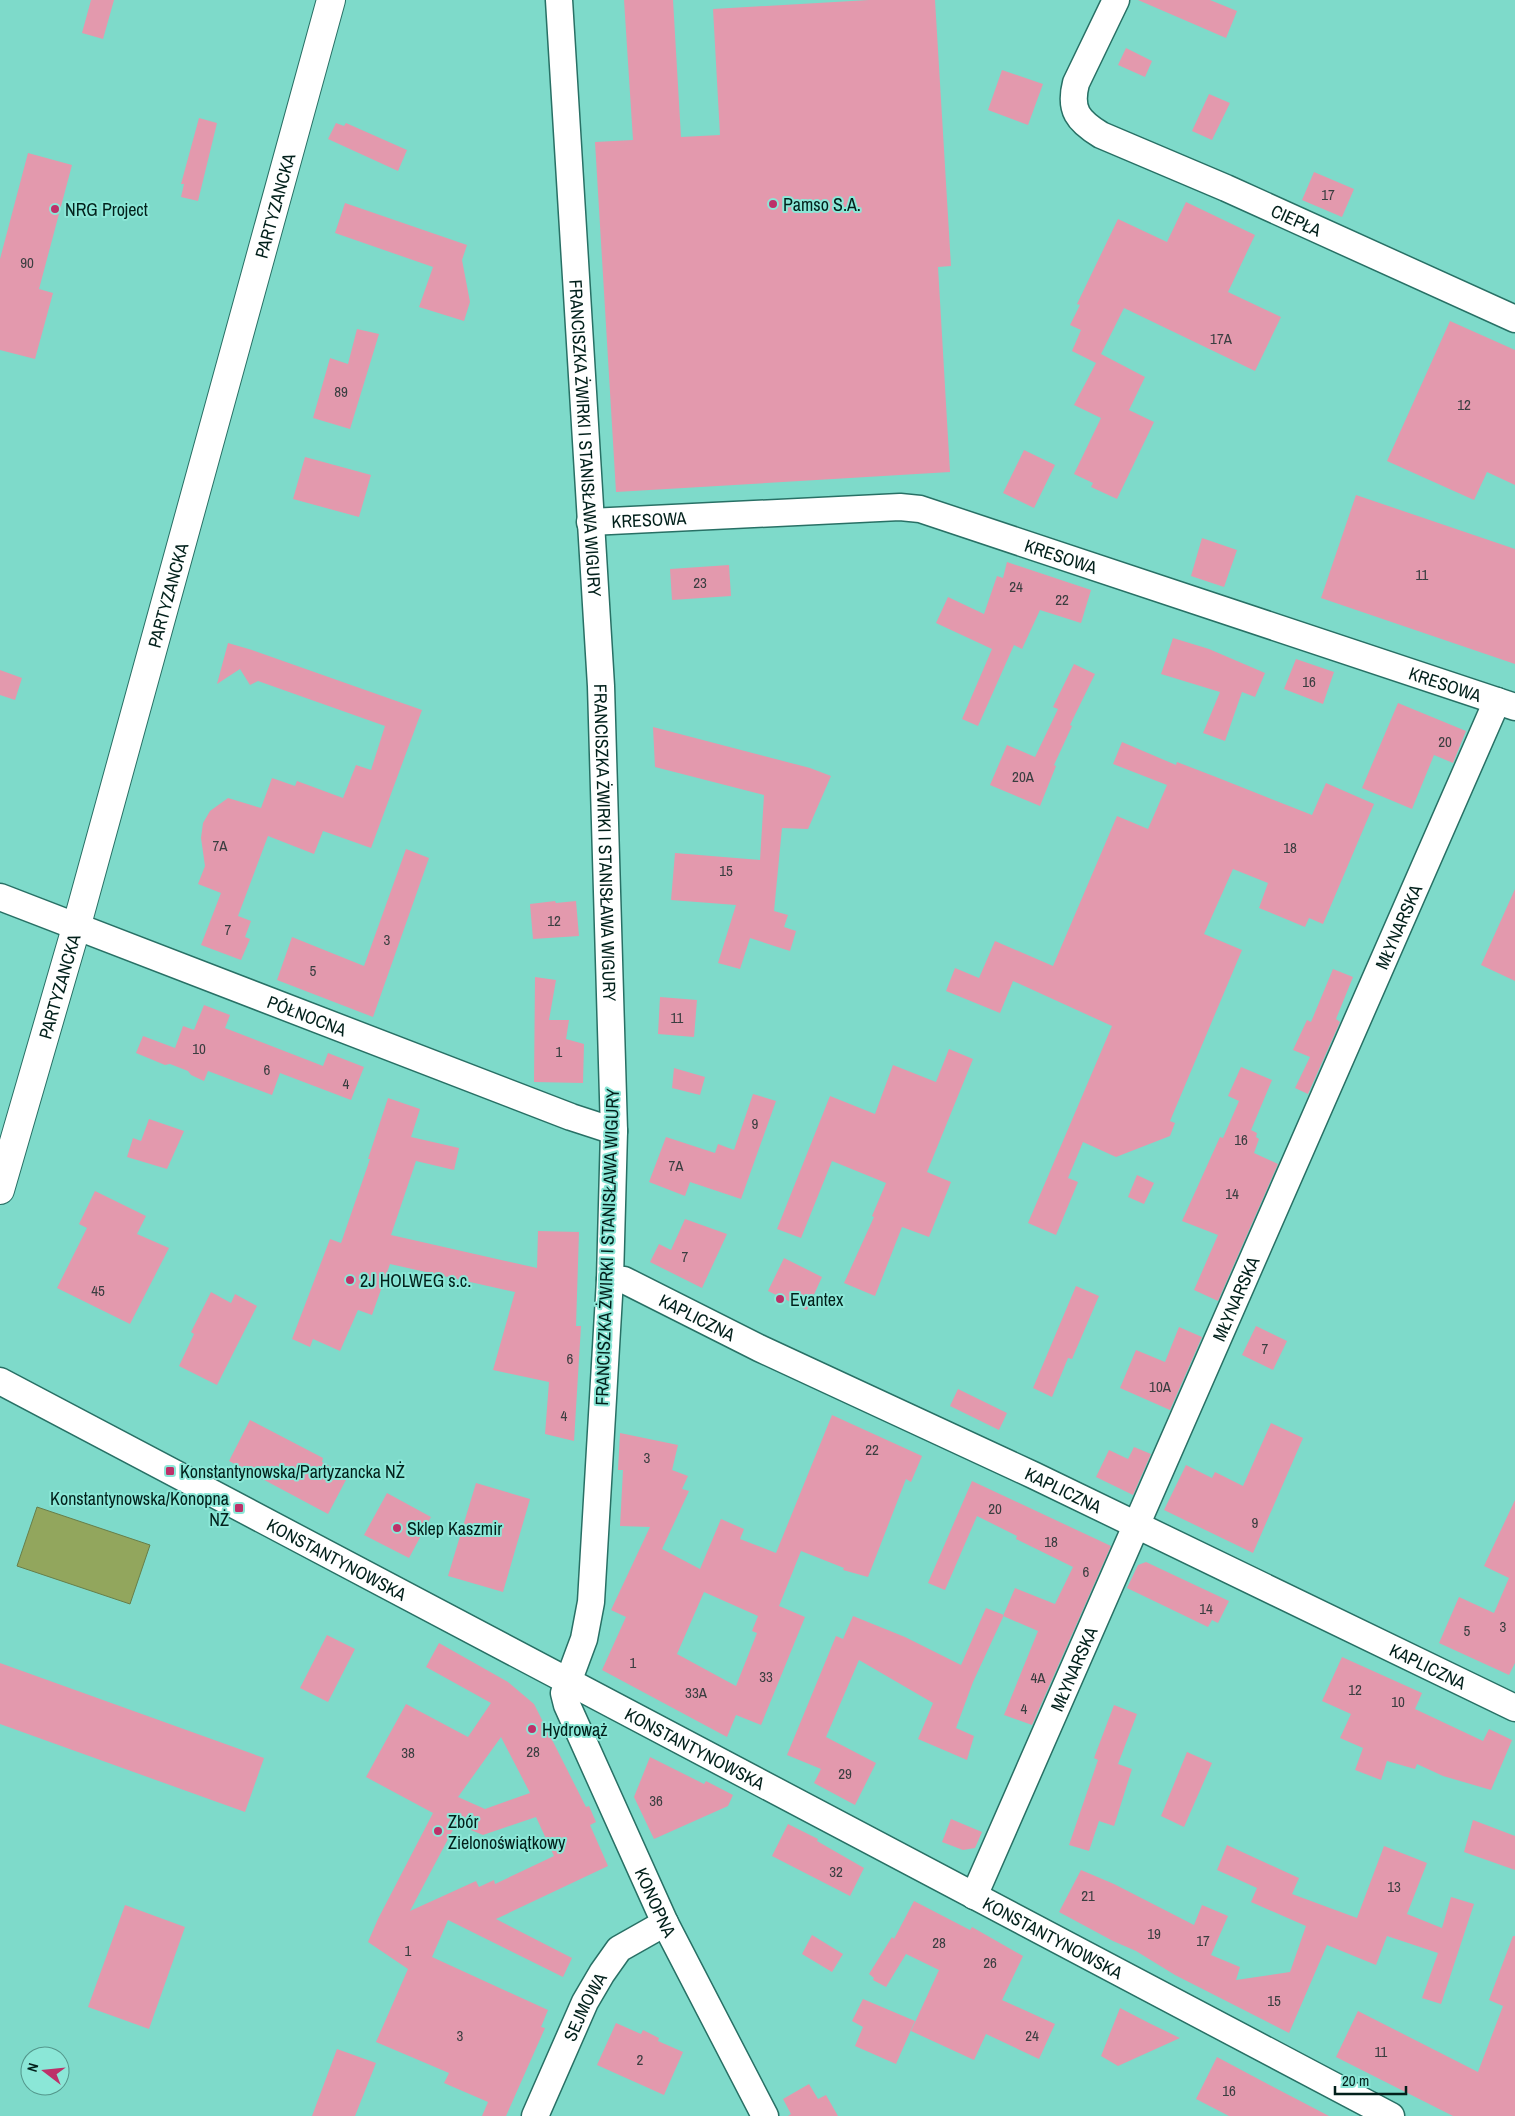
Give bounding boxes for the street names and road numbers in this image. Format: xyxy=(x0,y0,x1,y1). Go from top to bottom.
street label: PARTYZANCKA xyxy=(248,150,301,261)
street label: CIEPŁA xyxy=(1267,198,1326,242)
street label: FRANCISZKA ŻWIRKI I STANISŁAWA WIGURY xyxy=(564,279,608,598)
street label: KRESOWA xyxy=(611,505,687,533)
street label: KRESOWA xyxy=(1021,532,1101,580)
street label: PARTYZANCKA xyxy=(141,540,194,650)
street label: KRESOWA xyxy=(1406,660,1485,708)
street label: FRANCISZKA ŻWIRKI I STANISŁAWA WIGURY xyxy=(588,683,623,1002)
street label: MŁYNARSKA xyxy=(1369,880,1428,973)
street label: PARTYZANCKA xyxy=(32,931,86,1042)
street label: PÓŁNOCNA xyxy=(264,989,350,1042)
street label: FRANCISZKA ŻWIRKI I STANISŁAWA WIGURY xyxy=(589,1088,625,1406)
street label: MŁYNARSKA xyxy=(1206,1252,1265,1345)
street label: KAPLICZNA xyxy=(655,1287,740,1347)
street label: KAPLICZNA xyxy=(1021,1461,1106,1519)
street label: KONSTANTYNOWSKA xyxy=(263,1512,411,1606)
street label: MŁYNARSKA xyxy=(1044,1622,1103,1715)
street label: KAPLICZNA xyxy=(1386,1637,1471,1695)
street label: KONSTANTYNOWSKA xyxy=(621,1701,769,1796)
street label: KONOPNA xyxy=(629,1863,683,1941)
street label: KONSTANTYNOWSKA xyxy=(979,1890,1127,1985)
street label: SEJMOWA xyxy=(557,1967,612,2045)

